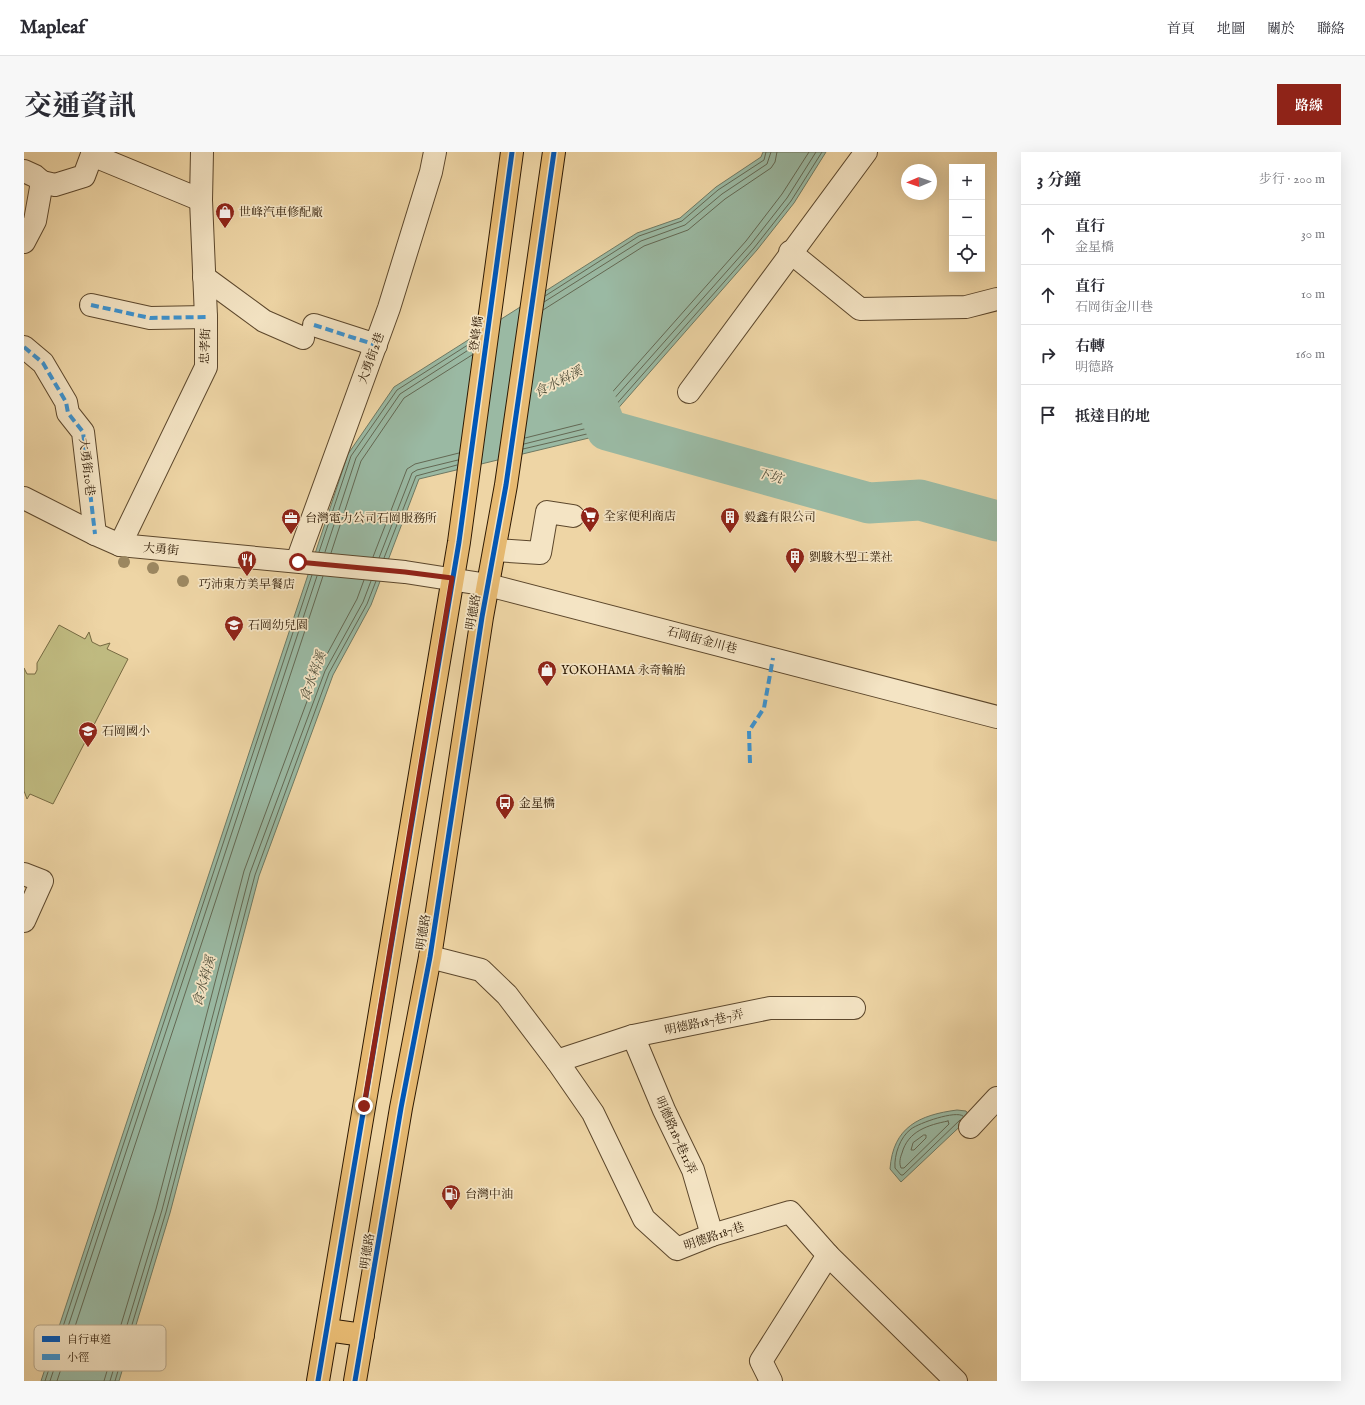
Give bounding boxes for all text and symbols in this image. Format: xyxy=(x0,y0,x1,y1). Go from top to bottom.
text: Mapleaf xyxy=(20,16,85,40)
text: 首頁 xyxy=(1167,20,1195,38)
text: 地圖 xyxy=(1217,20,1245,38)
text: 關於 xyxy=(1267,20,1295,38)
text: 聯絡 xyxy=(1317,20,1345,38)
button: 路線 xyxy=(1277,84,1341,125)
text: 交通資訊 xyxy=(24,90,136,125)
north arrow xyxy=(901,164,937,200)
map controls xyxy=(949,164,985,272)
button: + xyxy=(949,164,985,200)
text: 3 分鐘 xyxy=(1037,170,1081,191)
text: 步行 · 200 m xyxy=(1259,171,1325,188)
button: − xyxy=(949,200,985,236)
shop icon: 世峰汽車修配廠 xyxy=(214,201,236,229)
place label: 世峰汽車修配廠 xyxy=(239,205,323,220)
text: 直行 xyxy=(1075,217,1105,236)
icon: ahead xyxy=(1037,224,1059,246)
text: 30 m xyxy=(1301,226,1325,243)
button: locate xyxy=(949,236,985,272)
text: 金星橋 xyxy=(1075,239,1114,256)
text: 直行 xyxy=(1075,277,1105,296)
icon: ahead xyxy=(1037,284,1059,306)
text: 10 m xyxy=(1301,286,1325,303)
text: 石岡街金川巷 xyxy=(1075,299,1153,316)
street label: 登峰橋 xyxy=(467,315,486,353)
street label: 忠孝街 xyxy=(197,327,214,364)
street label: 大勇街2巷 xyxy=(355,330,388,386)
text: 右轉 xyxy=(1075,337,1105,356)
icon: right xyxy=(1037,344,1059,366)
text: 160 m xyxy=(1295,346,1325,363)
text: 明德路 xyxy=(1075,359,1114,376)
water label: 食水嵙溪 xyxy=(532,362,587,402)
icon: arrive xyxy=(1037,404,1059,426)
text: 抵達目的地 xyxy=(1075,407,1150,426)
street label: 大勇街10巷 xyxy=(76,437,98,497)
water label: 下坑 xyxy=(755,465,786,489)
supermarket icon: 全家便利商店 xyxy=(579,505,601,533)
building icon: 毅鑫有限公司 xyxy=(719,506,741,534)
office icon: 台灣電力公司石岡服務所 xyxy=(280,507,302,535)
place label: 全家便利商店 xyxy=(604,509,676,524)
place label: 毅鑫有限公司 xyxy=(744,510,816,525)
place label: 台灣電力公司石岡服務所 xyxy=(305,511,437,526)
street label: 大勇街 xyxy=(142,540,181,559)
building icon: 劉駿木型工業社 xyxy=(784,546,806,574)
restaurant icon: 巧沛東方美早餐店 xyxy=(236,549,258,577)
place label: 劉駿木型工業社 xyxy=(809,550,893,565)
route start xyxy=(289,553,307,571)
place label: 巧沛東方美早餐店 xyxy=(199,577,295,592)
street label: 明德路 xyxy=(463,593,484,631)
school or university icon: 石岡幼兒園 xyxy=(223,614,245,642)
place label: 石岡幼兒園 xyxy=(248,618,308,633)
street label: 石岡街金川巷 xyxy=(665,624,739,657)
water label: 食水嵙溪 xyxy=(297,647,331,704)
shop icon: YOKOHAMA 永奇輪胎 xyxy=(536,659,558,687)
place label: YOKOHAMA 永奇輪胎 xyxy=(561,663,686,678)
school or university icon: 石岡國小 xyxy=(77,720,99,748)
place label: 石岡國小 xyxy=(102,724,150,739)
bus stop icon: 金星橋 xyxy=(494,792,516,820)
place label: 金星橋 xyxy=(519,796,555,811)
street label: 明德路 xyxy=(413,913,434,951)
water label: 食水嵙溪 xyxy=(189,952,220,1009)
street label: 明德路187巷7弄 xyxy=(663,1007,745,1038)
street label: 明德路187巷11弄 xyxy=(652,1094,699,1177)
route end xyxy=(355,1097,373,1115)
fuel station icon: 台灣中油 xyxy=(440,1183,462,1211)
place label: 台灣中油 xyxy=(465,1187,513,1202)
street label: 明德路187巷 xyxy=(682,1219,746,1254)
street label: 明德路 xyxy=(357,1232,378,1270)
legend xyxy=(34,1325,166,1371)
text: 自行車道 xyxy=(67,1333,111,1347)
text: 小徑 xyxy=(67,1351,89,1365)

